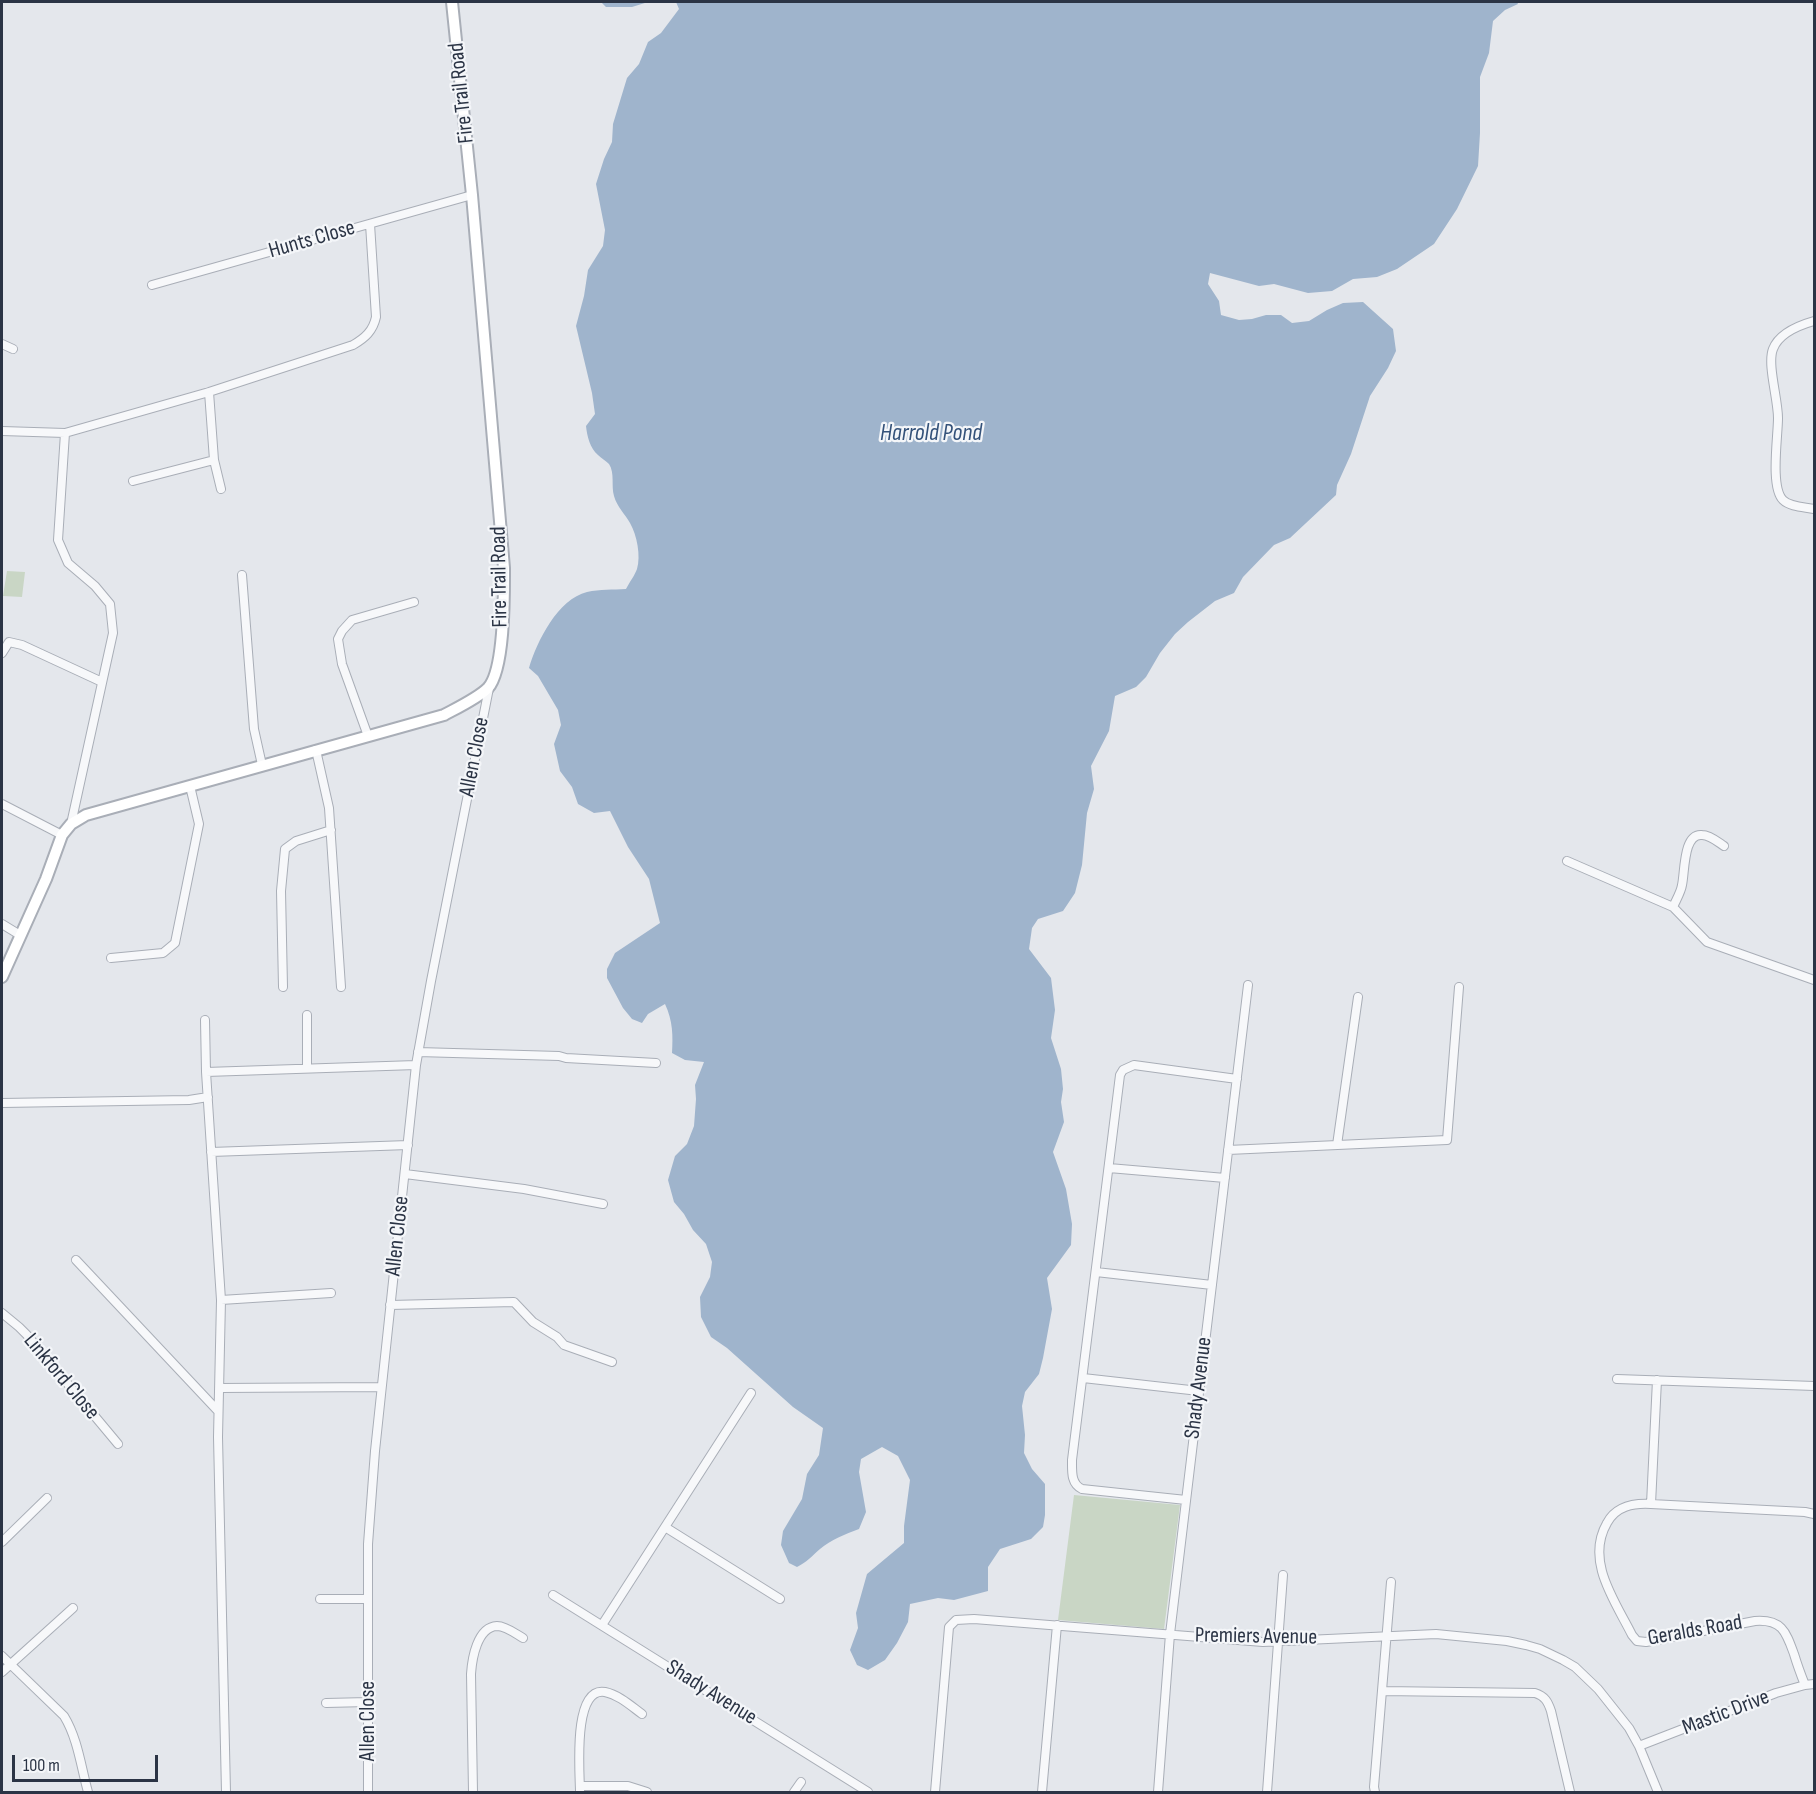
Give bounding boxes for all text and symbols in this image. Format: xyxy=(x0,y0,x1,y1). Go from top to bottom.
street label: Fire Trail Road xyxy=(444,41,480,145)
street label: Hunts Close xyxy=(266,215,358,265)
water label: Harrold Pond xyxy=(880,420,982,448)
street label: Fire Trail Road xyxy=(486,526,514,628)
street label: Allen Close xyxy=(454,715,496,799)
street label: Allen Close xyxy=(381,1195,415,1277)
street label: Linkford Close xyxy=(17,1329,105,1425)
street label: Shady Avenue xyxy=(1180,1336,1218,1440)
street label: Geralds Road xyxy=(1646,1610,1744,1652)
street label: Premiers Avenue xyxy=(1195,1623,1317,1651)
street label: Shady Avenue xyxy=(661,1655,761,1731)
street label: Allen Close xyxy=(355,1681,381,1761)
street label: Mastic Drive xyxy=(1679,1684,1773,1742)
scale bar xyxy=(15,1743,160,1781)
text: 100 m xyxy=(23,1755,60,1776)

